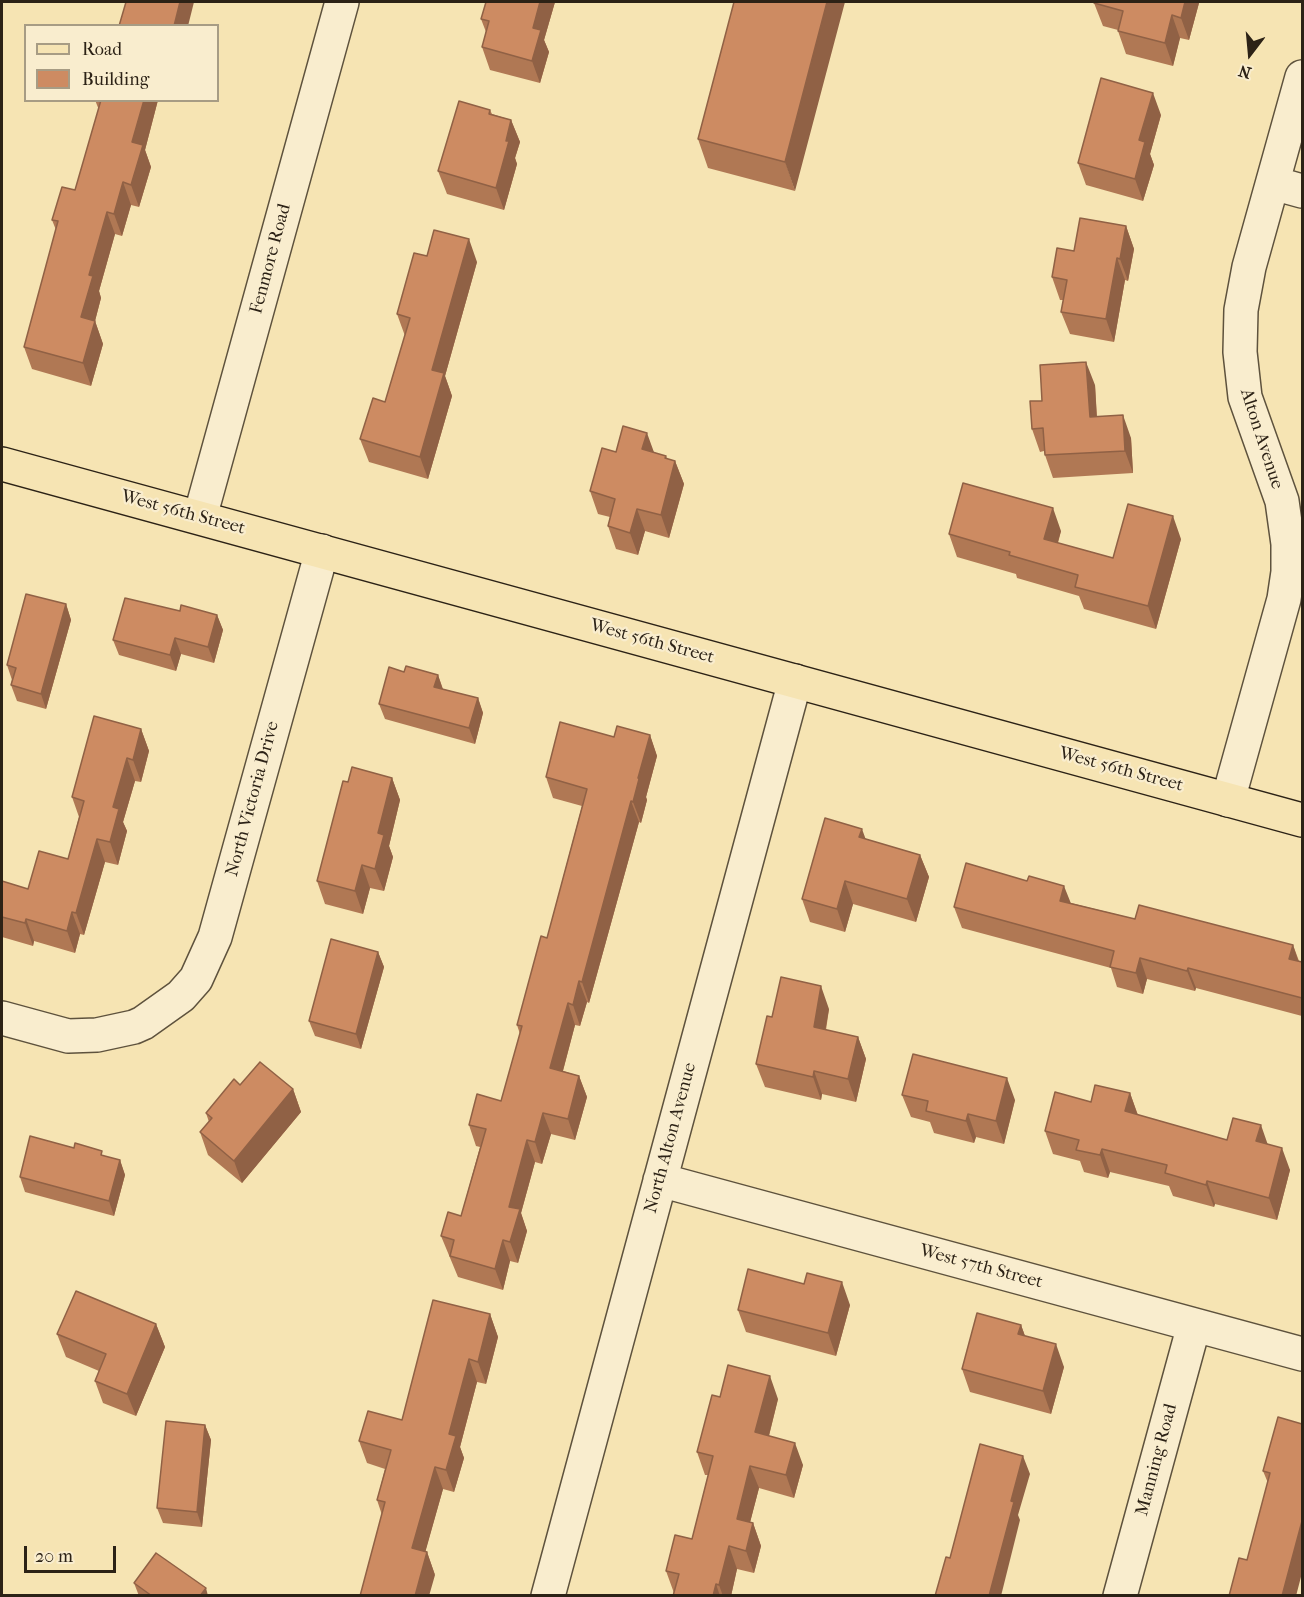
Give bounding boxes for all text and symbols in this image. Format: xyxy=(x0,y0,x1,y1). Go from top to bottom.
legend xyxy=(24,24,219,102)
north arrow xyxy=(1220,24,1280,84)
text: Road xyxy=(82,39,122,60)
text: N xyxy=(1236,61,1253,83)
text: Building xyxy=(82,69,149,90)
street label: Fenmore Road xyxy=(246,202,296,316)
street label: Alton Avenue xyxy=(1235,386,1287,492)
street label: West 56th Street xyxy=(119,486,247,540)
street label: West 56th Street xyxy=(588,615,716,669)
street label: North Victoria Drive xyxy=(222,719,284,879)
street label: West 56th Street xyxy=(1057,743,1185,797)
street label: North Alton Avenue xyxy=(641,1060,701,1216)
street label: West 57th Street xyxy=(917,1240,1045,1294)
street label: Manning Road xyxy=(1132,1402,1182,1518)
scale bar xyxy=(27,1534,118,1572)
text: 20 m xyxy=(35,1546,73,1567)

